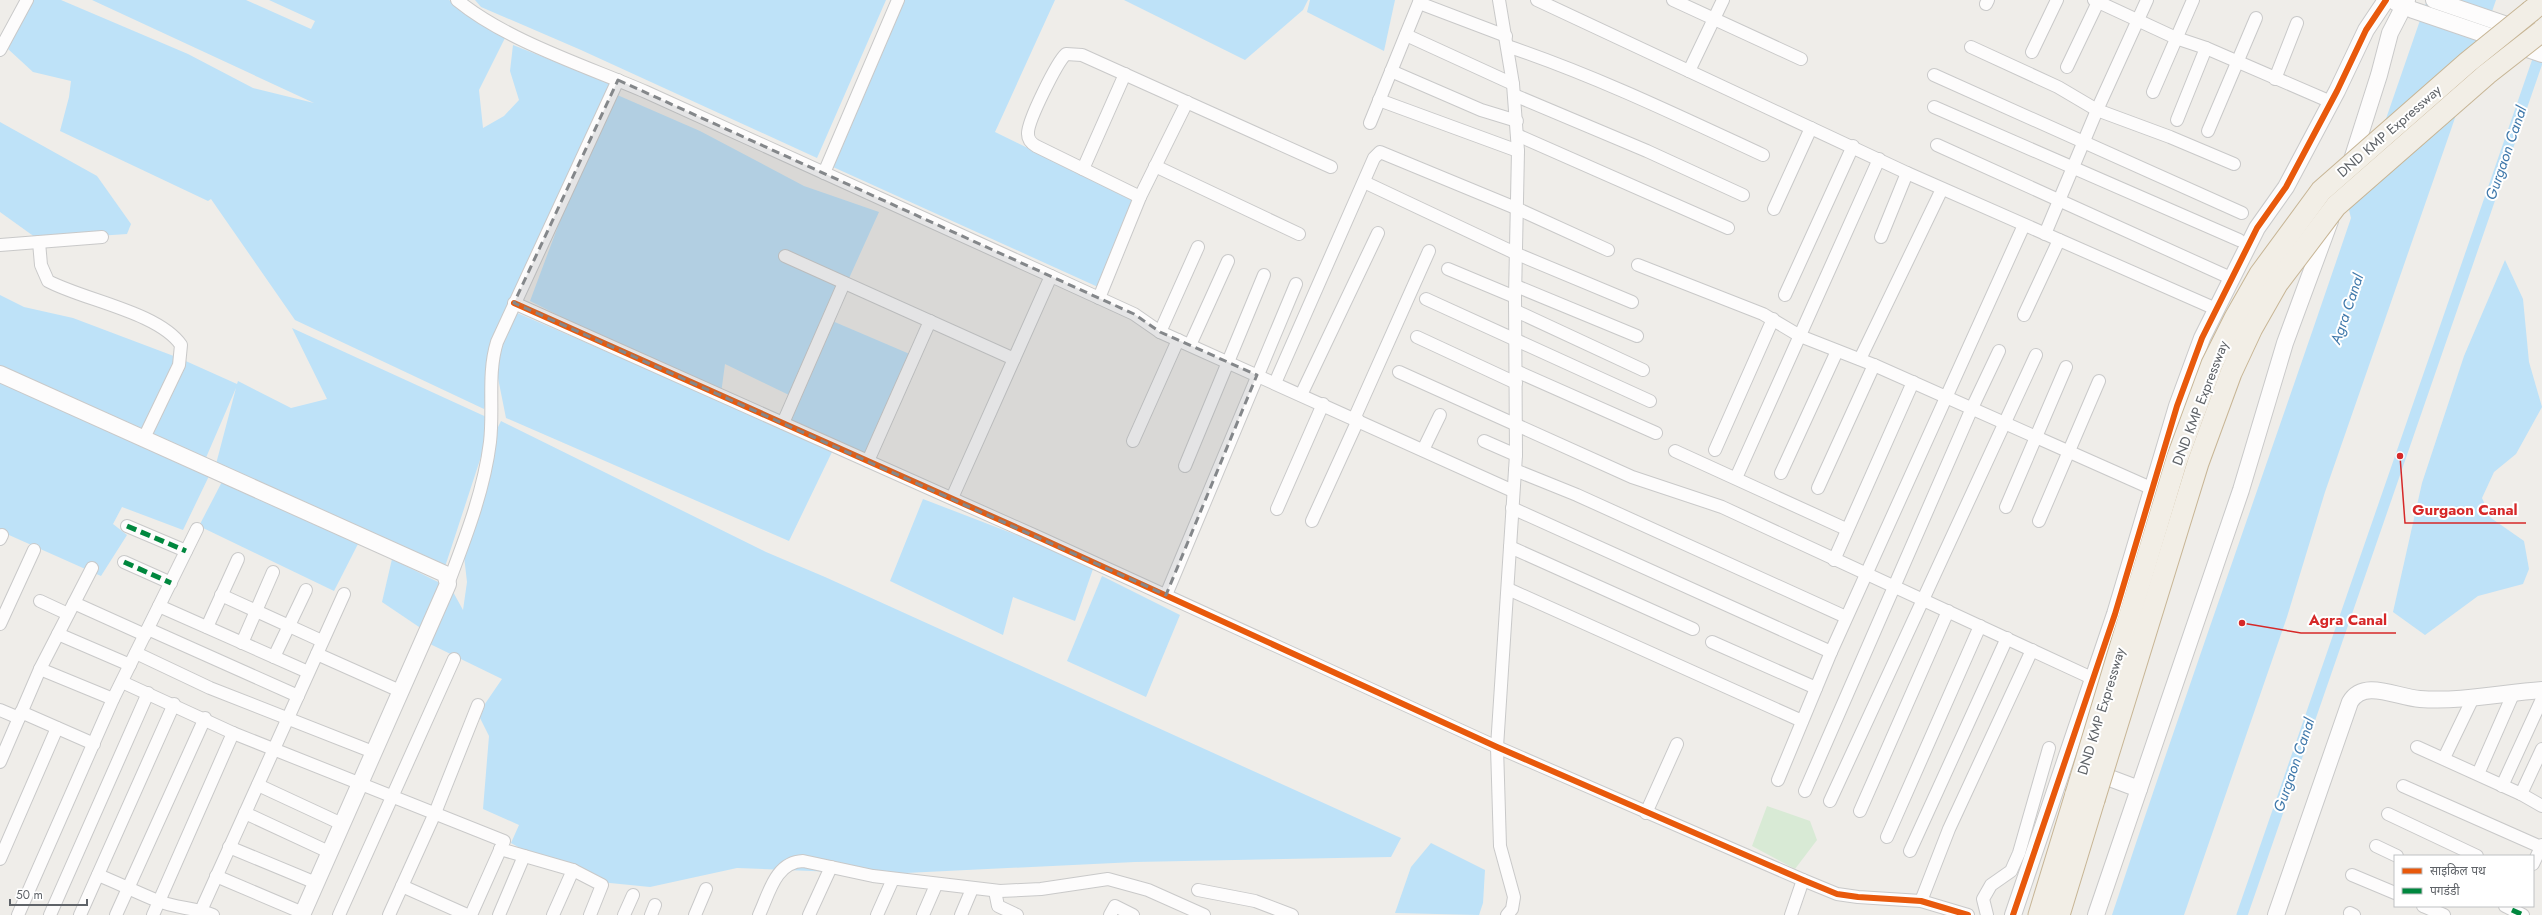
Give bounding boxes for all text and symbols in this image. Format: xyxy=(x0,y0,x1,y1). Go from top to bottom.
street label: DND KMP Expressway xyxy=(2333,80,2446,182)
water label: Gurgaon Canal xyxy=(2480,103,2533,203)
water label: Agra Canal xyxy=(2324,270,2370,348)
street label: DND KMP Expressway xyxy=(2167,337,2233,468)
callout: Gurgaon Canal xyxy=(2405,496,2526,523)
text: Gurgaon Canal xyxy=(2412,499,2518,521)
callout: Agra Canal xyxy=(2301,606,2396,633)
text: Agra Canal xyxy=(2308,609,2387,631)
street label: DND KMP Expressway xyxy=(2072,644,2130,777)
water label: Gurgaon Canal xyxy=(2268,715,2321,815)
legend xyxy=(2394,855,2534,907)
text: साइकिल पथ xyxy=(2430,862,2486,880)
scale bar xyxy=(10,881,87,907)
text: पगडंडी xyxy=(2430,882,2460,900)
text: 50 m xyxy=(16,886,43,904)

